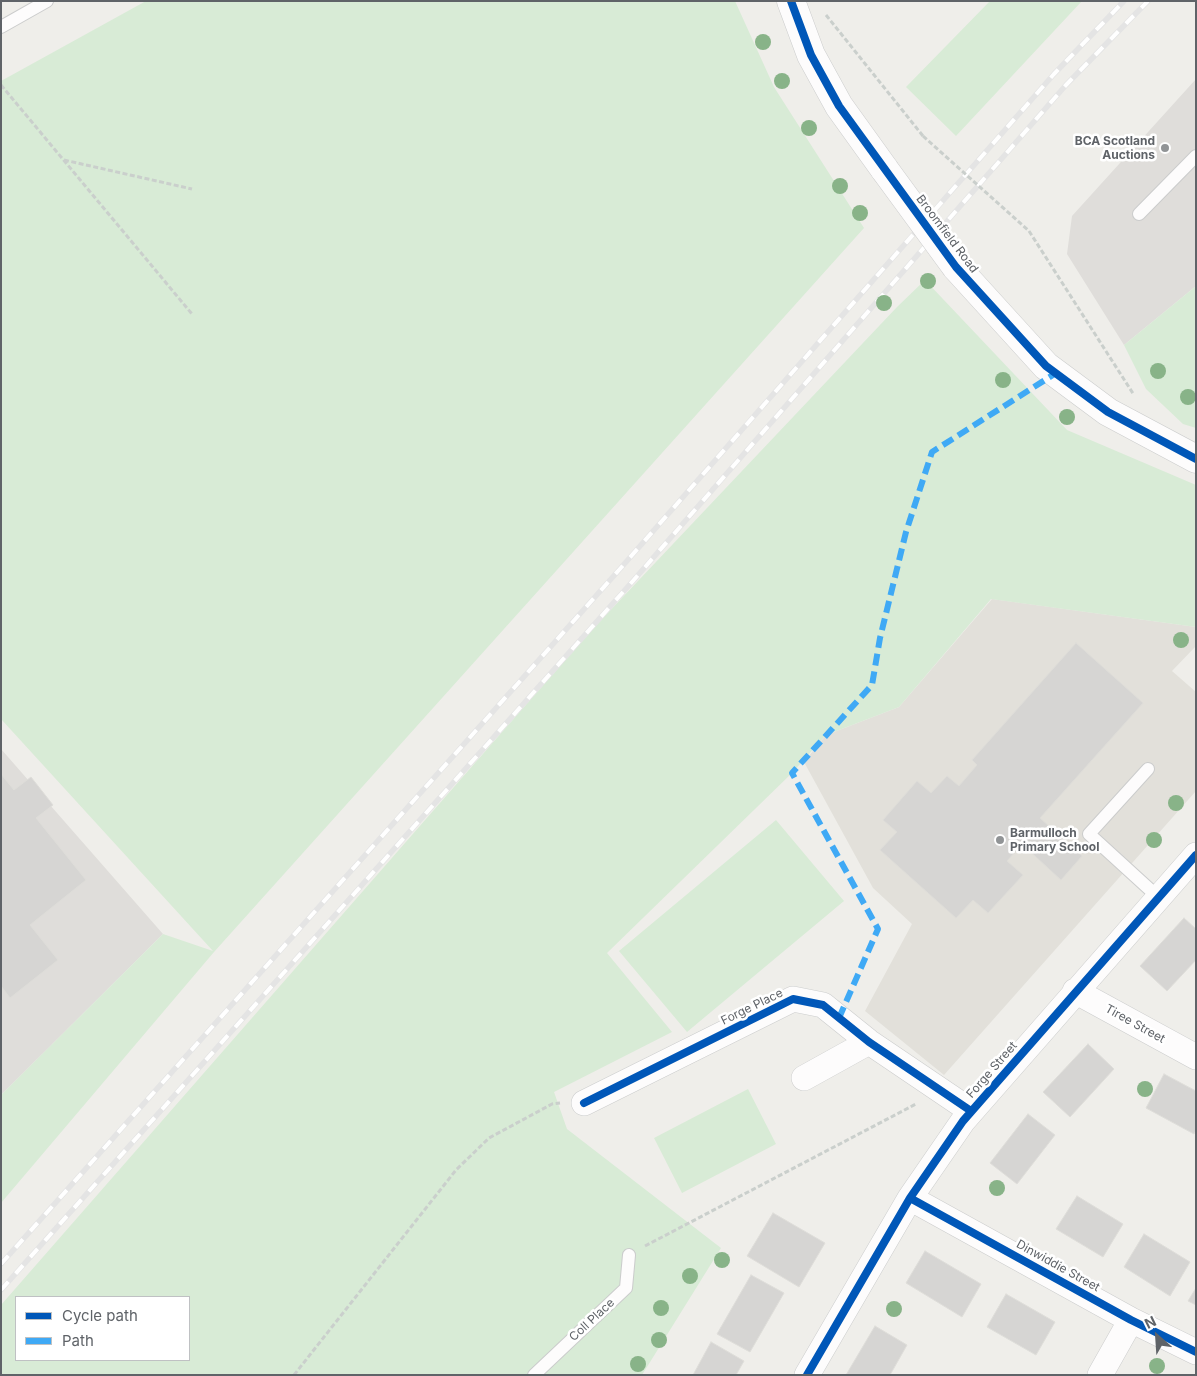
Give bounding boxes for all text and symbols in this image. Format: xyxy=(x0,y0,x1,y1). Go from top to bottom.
place label: BCA Scotland Auctions xyxy=(1075,134,1155,162)
marker: BCA Scotland Auctions xyxy=(1159,142,1171,154)
street label: Broomfield Road xyxy=(913,192,981,276)
place label: Barmulloch Primary School xyxy=(1010,826,1099,854)
marker: Barmulloch Primary School xyxy=(994,834,1006,846)
street label: Forge Place xyxy=(719,986,785,1028)
street label: Tiree Street xyxy=(1103,1002,1167,1046)
street label: Forge Street xyxy=(964,1039,1020,1101)
street label: Dinwiddie Street xyxy=(1014,1237,1102,1295)
legend xyxy=(15,1296,190,1361)
street label: Coll Place xyxy=(566,1296,618,1344)
text: Cycle path xyxy=(62,1306,138,1325)
north arrow xyxy=(1132,1311,1182,1361)
text: N xyxy=(1142,1312,1159,1332)
text: Path xyxy=(62,1331,94,1350)

